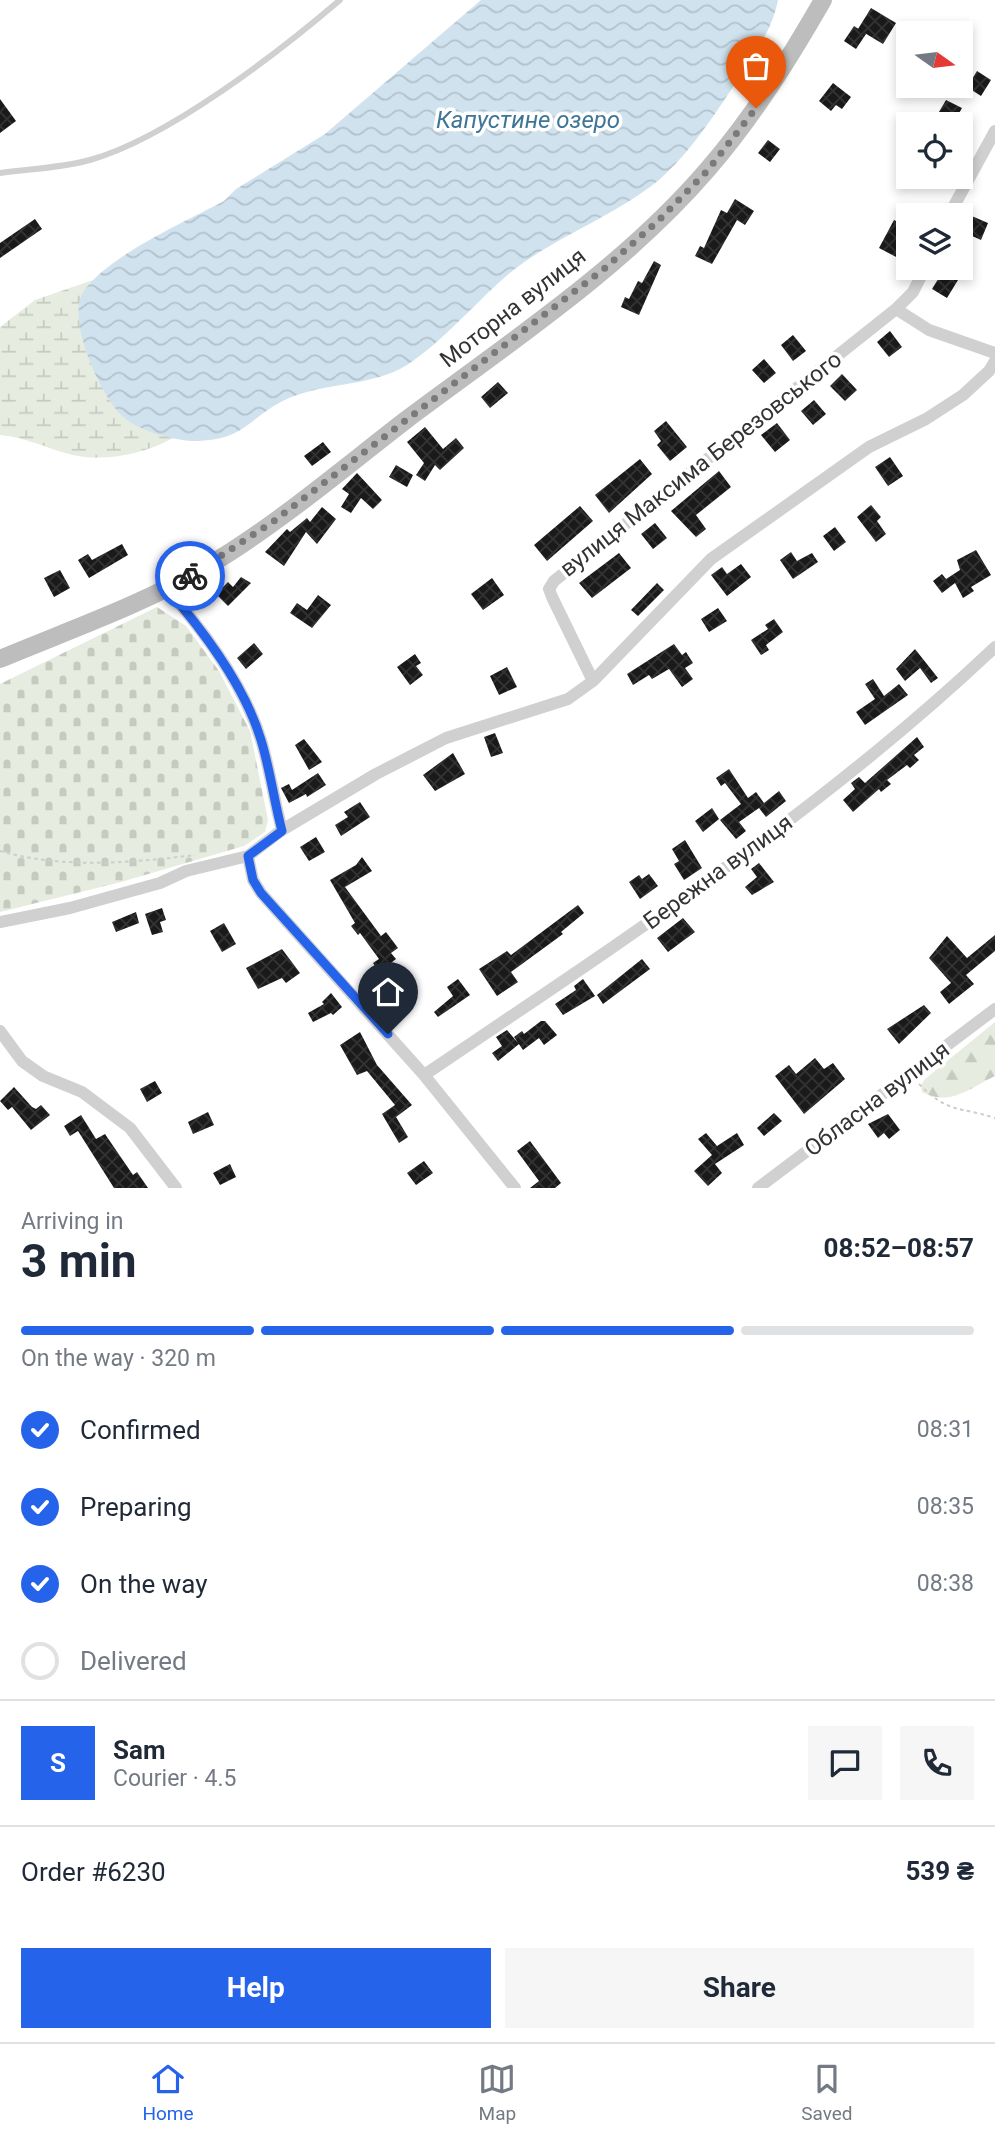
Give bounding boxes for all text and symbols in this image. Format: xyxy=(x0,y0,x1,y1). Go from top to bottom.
north arrow xyxy=(896,21,973,98)
map controls xyxy=(896,21,973,280)
pin xyxy=(726,36,786,108)
icon: bag xyxy=(737,47,775,85)
water label: Капустине озеро xyxy=(436,106,620,134)
button: locate xyxy=(896,112,973,189)
button: layers xyxy=(896,203,973,280)
street label: Моторна вулиця xyxy=(435,243,591,373)
street label: вулиця Максима Березовського xyxy=(555,346,847,582)
courier xyxy=(155,541,225,611)
icon: bike xyxy=(171,557,209,595)
street label: Бережна вулиця xyxy=(638,809,798,935)
pin xyxy=(358,962,418,1034)
icon: home xyxy=(369,973,407,1011)
street label: Обласна вулиця xyxy=(799,1036,955,1162)
text: Arriving in xyxy=(21,1208,124,1235)
text: 08:52–08:57 xyxy=(824,1233,974,1263)
text: 3 min xyxy=(21,1234,137,1288)
text: On the way · 320 m xyxy=(21,1345,216,1372)
icon: check xyxy=(21,1411,59,1449)
text: Confirmed xyxy=(80,1415,201,1445)
text: 08:31 xyxy=(917,1416,974,1443)
icon: check xyxy=(21,1488,59,1526)
text: Preparing xyxy=(80,1492,192,1522)
text: 08:35 xyxy=(917,1493,974,1520)
icon: check xyxy=(21,1565,59,1603)
text: On the way xyxy=(80,1569,208,1599)
text: 08:38 xyxy=(917,1570,974,1597)
text: Delivered xyxy=(80,1646,187,1676)
button: chat xyxy=(808,1726,882,1800)
button: phone xyxy=(900,1726,974,1800)
text: Sam xyxy=(113,1735,165,1765)
text: S xyxy=(50,1748,66,1778)
text: Courier · 4.5 xyxy=(113,1765,236,1792)
text: 539 ₴ xyxy=(905,1856,974,1886)
text: Order #6230 xyxy=(21,1857,166,1887)
button: Help xyxy=(21,1948,491,2028)
button: Share xyxy=(505,1948,974,2028)
tab: Home xyxy=(142,2060,194,2125)
tab: Map xyxy=(478,2060,516,2125)
tab: Saved xyxy=(801,2060,853,2125)

